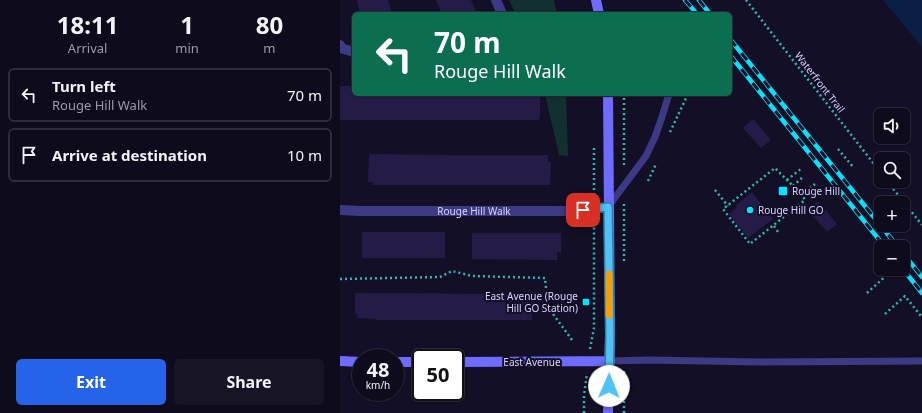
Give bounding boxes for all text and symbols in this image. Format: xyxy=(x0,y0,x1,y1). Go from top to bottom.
text: 18:11 xyxy=(57,8,118,41)
text: 1 xyxy=(180,8,194,41)
text: 80 xyxy=(256,8,283,41)
text: 70 m xyxy=(434,23,501,61)
icon: left xyxy=(368,28,420,80)
text: Arrival xyxy=(68,39,107,57)
text: min xyxy=(175,39,199,57)
text: m xyxy=(263,39,276,57)
street label: Waterfront Trail xyxy=(792,49,848,115)
text: Rouge Hill Walk xyxy=(434,59,566,83)
text: Turn left xyxy=(52,76,116,96)
icon: left xyxy=(18,84,40,106)
text: 70 m xyxy=(287,85,322,105)
text: Rouge Hill Walk xyxy=(52,96,147,114)
map controls xyxy=(874,108,910,276)
button: sound xyxy=(874,108,910,144)
icon: arrive xyxy=(18,144,40,166)
text: Arrive at destination xyxy=(52,145,207,165)
text: 10 m xyxy=(287,145,322,165)
button: search xyxy=(874,152,910,188)
place label: Rouge Hill xyxy=(792,184,840,198)
marker: Rouge Hill xyxy=(777,185,789,197)
pin xyxy=(566,193,600,227)
button: + xyxy=(874,196,910,232)
icon: arrive xyxy=(572,199,594,221)
place label: Rouge Hill GO xyxy=(758,203,824,217)
street label: Rouge Hill Walk xyxy=(437,204,511,218)
marker: Rouge Hill GO xyxy=(745,205,755,215)
button: − xyxy=(874,240,910,276)
place label: East Avenue (Rouge Hill GO Station) xyxy=(485,289,578,315)
marker: East Avenue (Rouge Hill GO Station) xyxy=(581,297,591,307)
speed limit sign: 50 xyxy=(412,349,464,401)
street label: East Avenue xyxy=(503,355,561,369)
text: 48 xyxy=(367,356,389,383)
button: Exit xyxy=(16,359,166,405)
button: Share xyxy=(174,359,324,405)
position arrow xyxy=(588,365,630,407)
text: km/h xyxy=(366,378,390,392)

